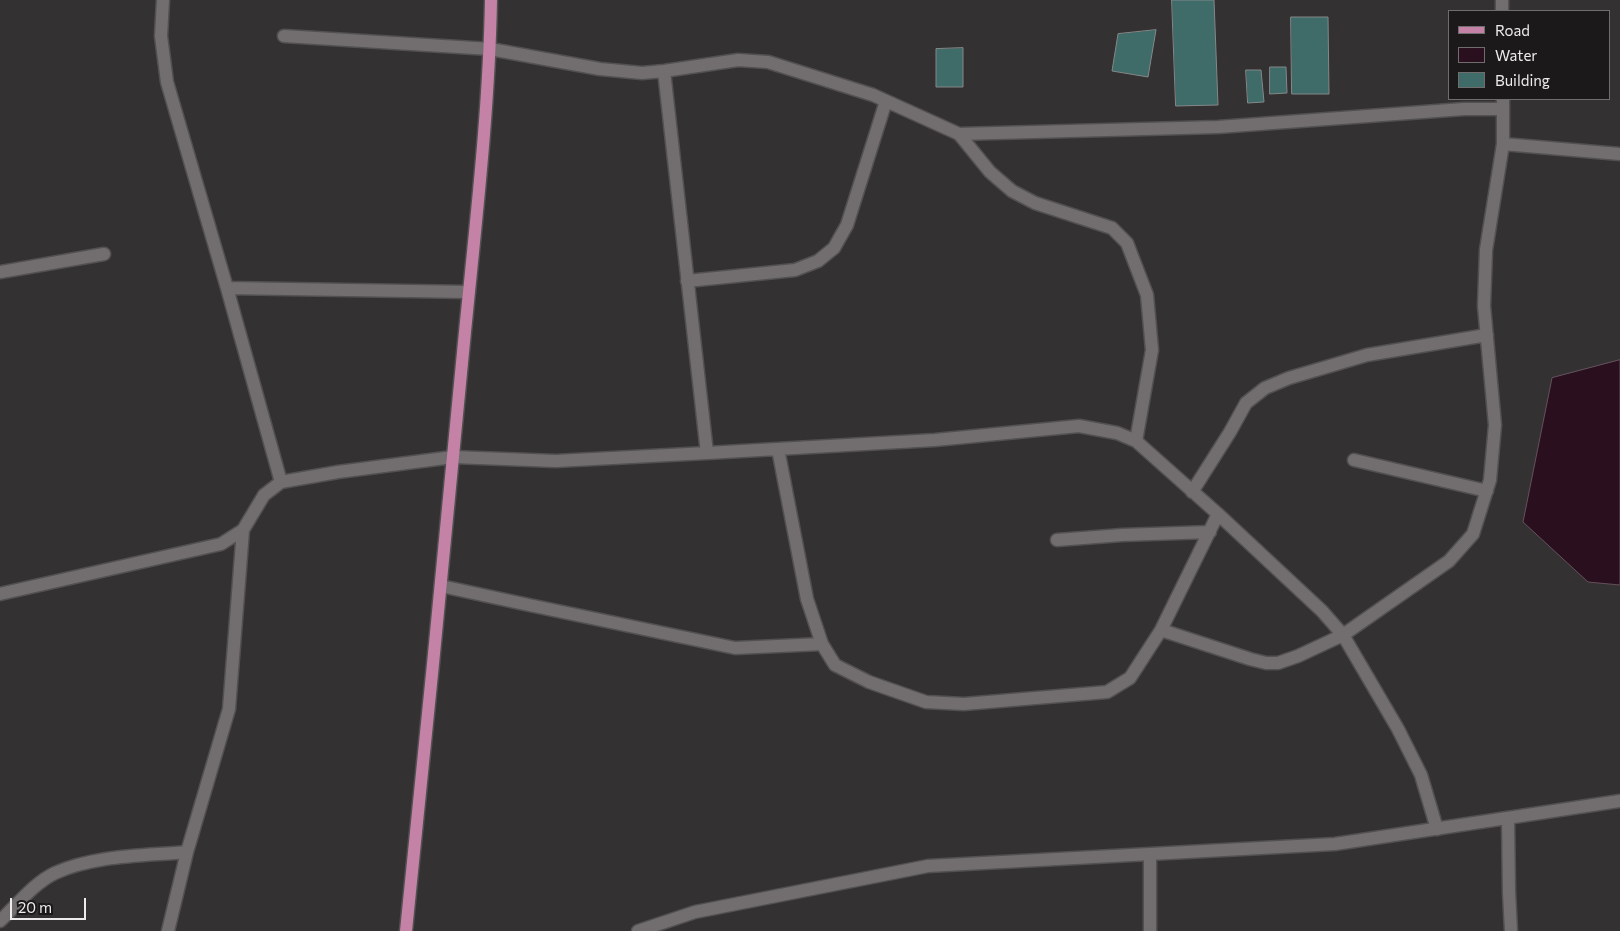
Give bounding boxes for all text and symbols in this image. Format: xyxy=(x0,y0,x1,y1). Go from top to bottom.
legend xyxy=(1448,10,1610,100)
text: Road xyxy=(1495,21,1530,39)
text: Water xyxy=(1495,46,1537,64)
text: Building xyxy=(1495,71,1550,89)
scale bar xyxy=(12,888,89,920)
text: 20 m xyxy=(18,898,52,916)

